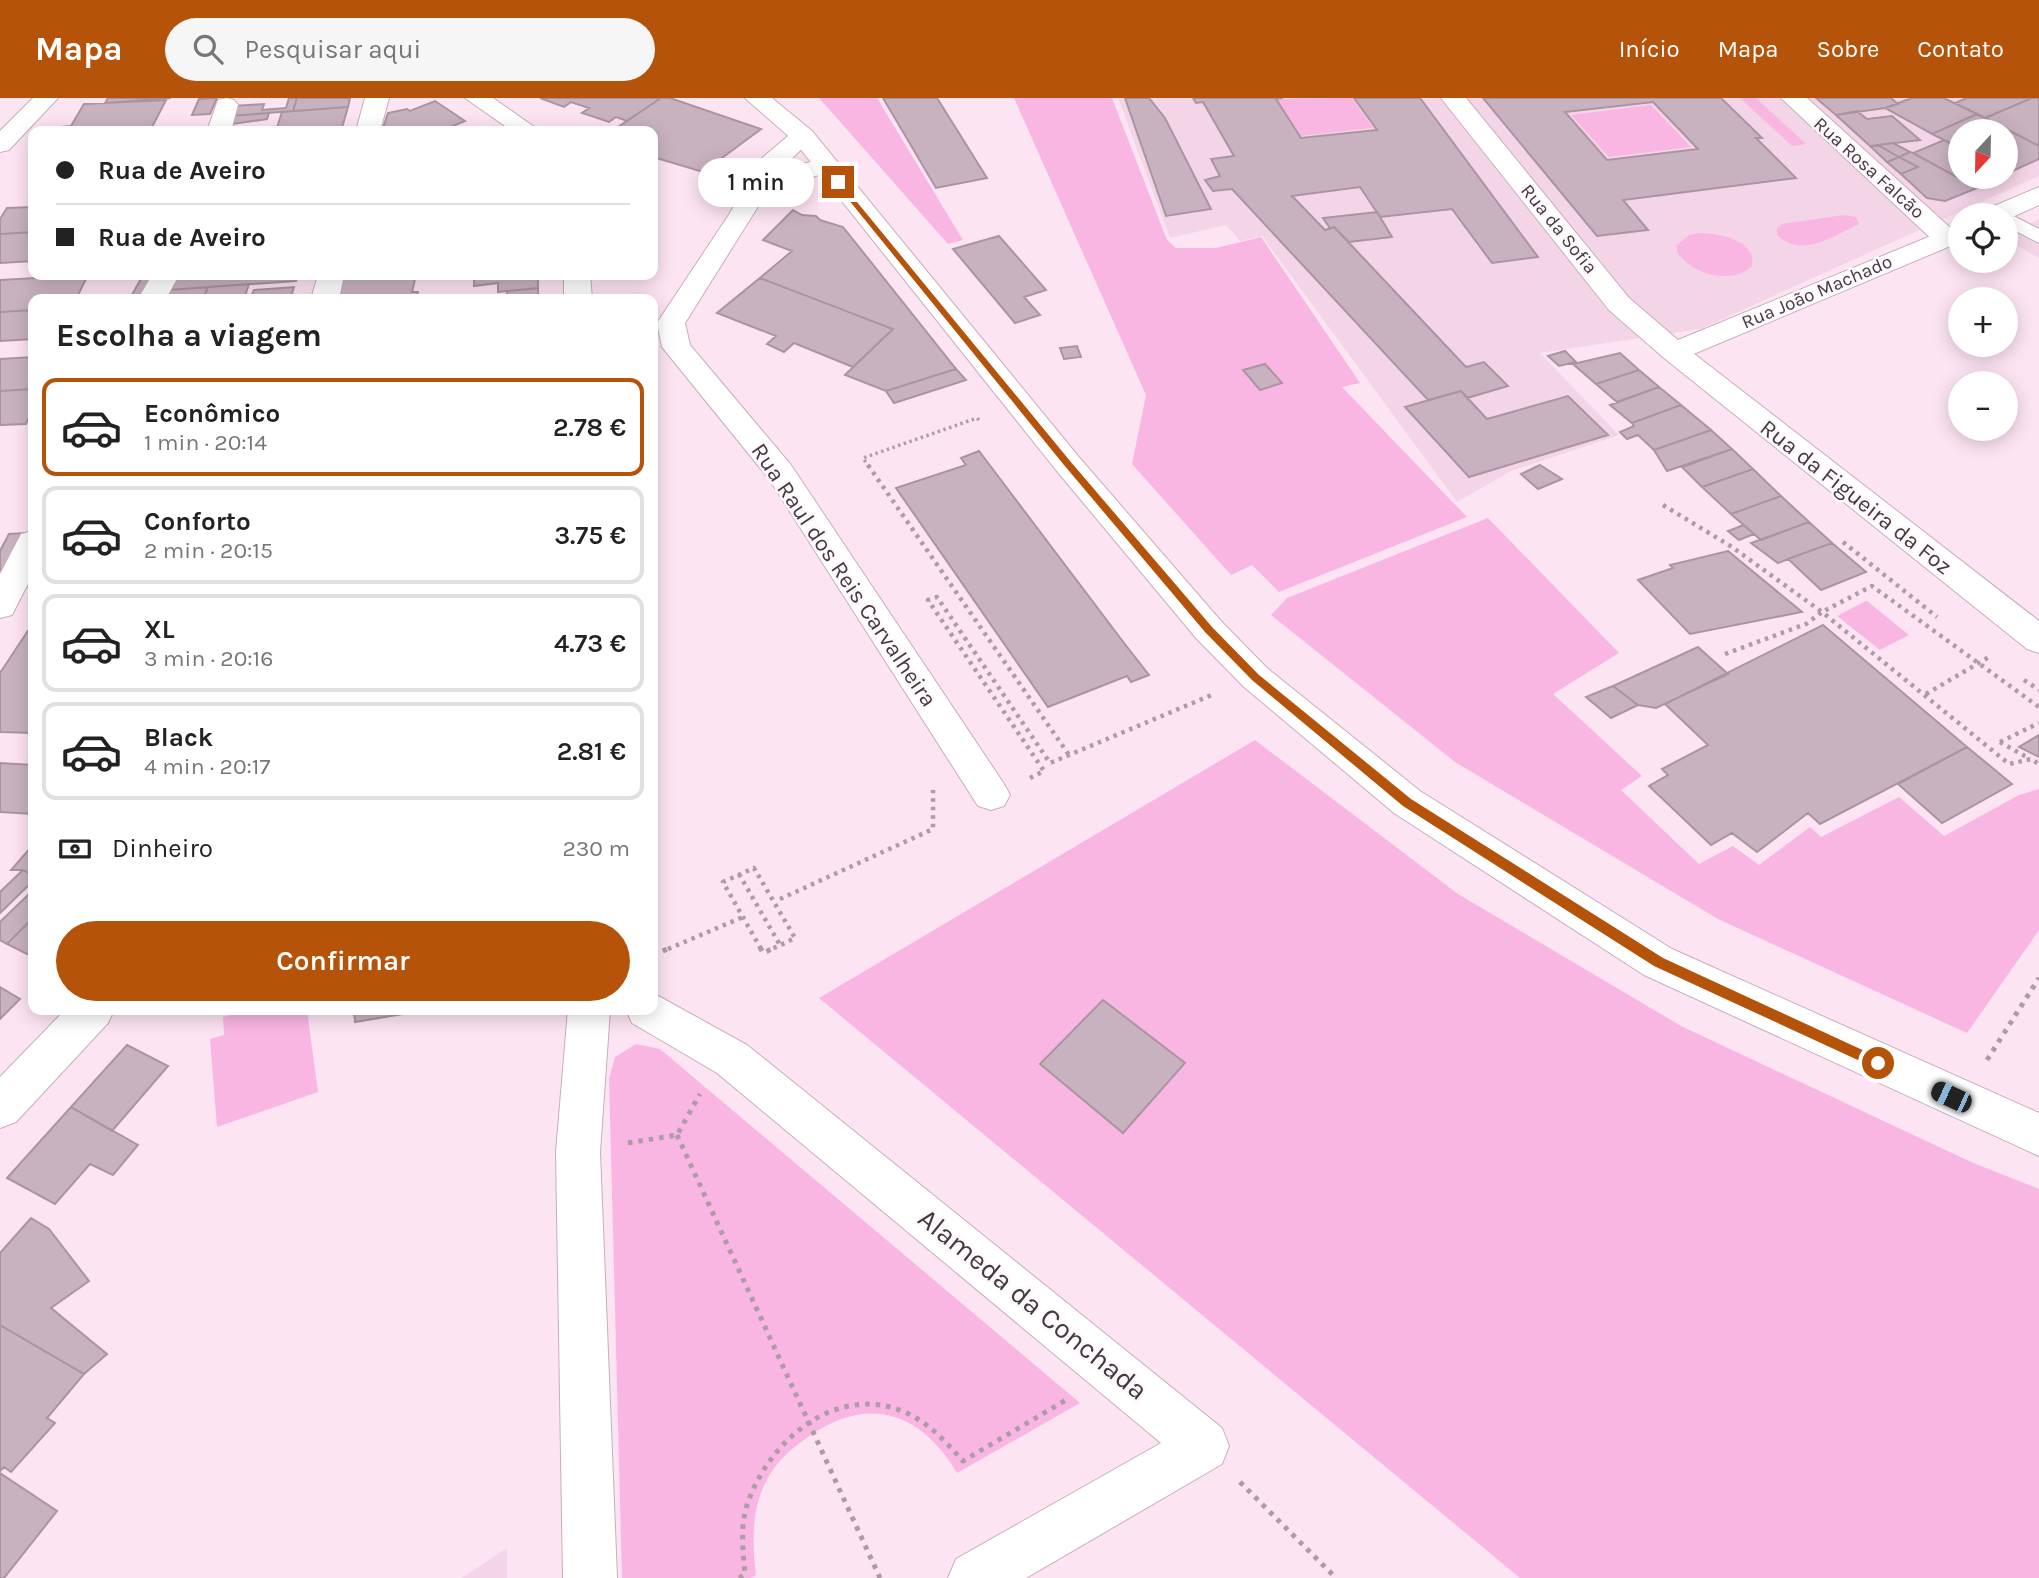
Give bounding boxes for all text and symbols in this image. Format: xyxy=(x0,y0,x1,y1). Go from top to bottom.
search box xyxy=(165,18,655,81)
text: Mapa xyxy=(35,30,123,68)
icon: search xyxy=(189,30,227,68)
text: Pesquisar aqui xyxy=(245,34,421,65)
text: Início xyxy=(1619,35,1680,63)
text: Mapa xyxy=(1718,35,1778,63)
text: Sobre xyxy=(1816,35,1879,63)
text: Contato xyxy=(1917,35,2004,63)
street label: Rua Rosa Falcão xyxy=(1809,113,1929,223)
north arrow xyxy=(1948,119,2018,189)
map controls xyxy=(1948,119,2018,441)
text: Rua de Aveiro xyxy=(98,155,266,186)
callout: 1 min xyxy=(698,158,814,206)
route end xyxy=(822,166,854,198)
text: 1 min xyxy=(727,169,785,196)
street label: Rua da Sofia xyxy=(1516,180,1602,278)
button: locate xyxy=(1948,203,2018,273)
text: Rua de Aveiro xyxy=(98,222,266,253)
street label: Rua João Machado xyxy=(1738,250,1896,334)
button: + xyxy=(1948,287,2018,357)
text: Escolha a viagem xyxy=(56,317,322,354)
button: − xyxy=(1948,371,2018,441)
icon: car xyxy=(60,396,123,459)
text: Econômico xyxy=(144,398,280,429)
text: 2.78 € xyxy=(553,412,626,443)
street label: Rua da Figueira da Foz xyxy=(1755,414,1957,580)
text: 1 min · 20:14 xyxy=(144,429,267,456)
street label: Rua Raul dos Reis Carvalheira xyxy=(746,438,942,712)
icon: car xyxy=(60,504,123,567)
text: Conforto xyxy=(144,506,251,537)
text: 3.75 € xyxy=(554,520,626,551)
text: 2 min · 20:15 xyxy=(144,537,273,564)
icon: car xyxy=(60,612,123,675)
text: XL xyxy=(144,614,175,645)
text: 4.73 € xyxy=(554,628,626,659)
text: 3 min · 20:16 xyxy=(144,645,273,672)
icon: car xyxy=(60,720,123,783)
text: Black xyxy=(144,722,213,753)
text: 2.81 € xyxy=(557,736,626,767)
text: 4 min · 20:17 xyxy=(144,753,270,780)
icon: cash xyxy=(56,830,94,868)
text: Dinheiro xyxy=(112,833,213,864)
text: 230 m xyxy=(562,835,630,862)
button: Confirmar xyxy=(56,921,630,1001)
route start xyxy=(1862,1047,1894,1079)
car xyxy=(1928,1079,1975,1115)
street label: Alameda da Conchada xyxy=(912,1201,1154,1407)

